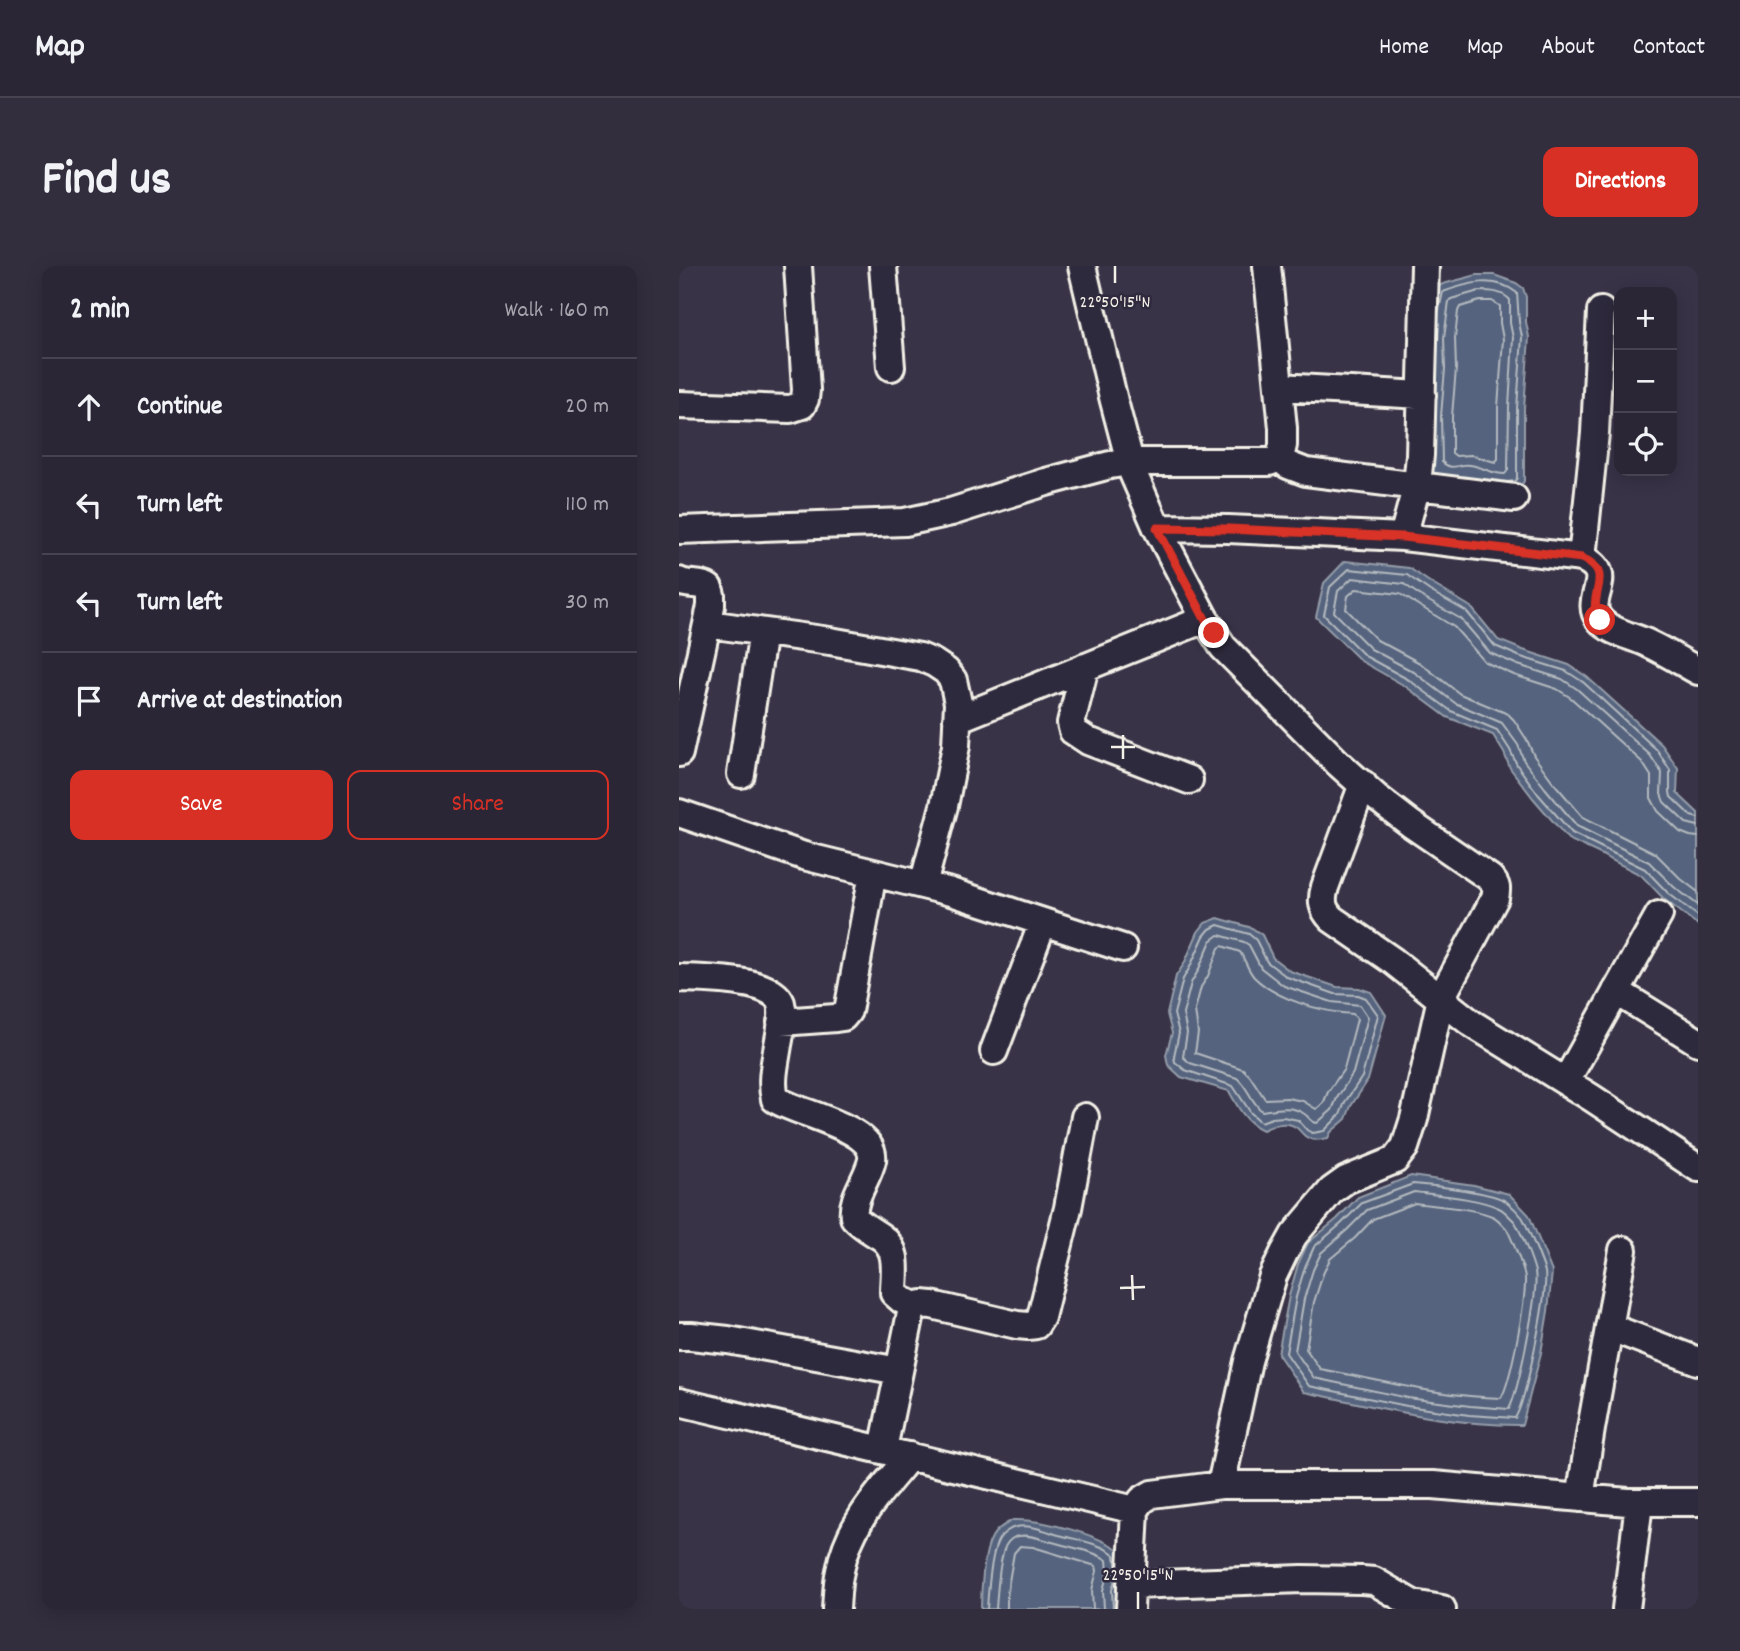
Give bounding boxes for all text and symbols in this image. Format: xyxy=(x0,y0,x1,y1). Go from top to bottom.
text: Map xyxy=(35,25,85,72)
text: Home xyxy=(1379,31,1429,65)
text: Map xyxy=(1467,31,1503,65)
text: About xyxy=(1541,31,1595,65)
text: Contact xyxy=(1633,31,1705,65)
text: Find us xyxy=(42,147,171,217)
button: Directions xyxy=(1543,147,1698,217)
map controls xyxy=(1614,287,1677,476)
button: + xyxy=(1614,287,1677,350)
text: 2 min xyxy=(70,290,130,333)
text: 22°50'15"N xyxy=(1080,291,1150,316)
text: Walk · 160 m xyxy=(504,295,609,328)
button: − xyxy=(1614,350,1677,413)
icon: ahead xyxy=(70,388,108,426)
text: Continue xyxy=(137,389,222,426)
text: 20 m xyxy=(565,391,609,424)
button: locate xyxy=(1614,413,1677,476)
icon: left xyxy=(70,486,108,524)
text: Turn left xyxy=(137,487,223,524)
text: 110 m xyxy=(565,489,609,522)
icon: left xyxy=(70,584,108,622)
text: Turn left xyxy=(137,585,223,622)
text: 30 m xyxy=(565,587,609,620)
route start xyxy=(1584,604,1615,635)
route end xyxy=(1198,617,1229,648)
icon: arrive xyxy=(70,682,108,720)
text: Arrive at destination xyxy=(137,683,342,720)
button: Save xyxy=(70,770,333,840)
button: Share xyxy=(347,770,609,840)
text: 22°50'15"N xyxy=(1103,1564,1173,1589)

